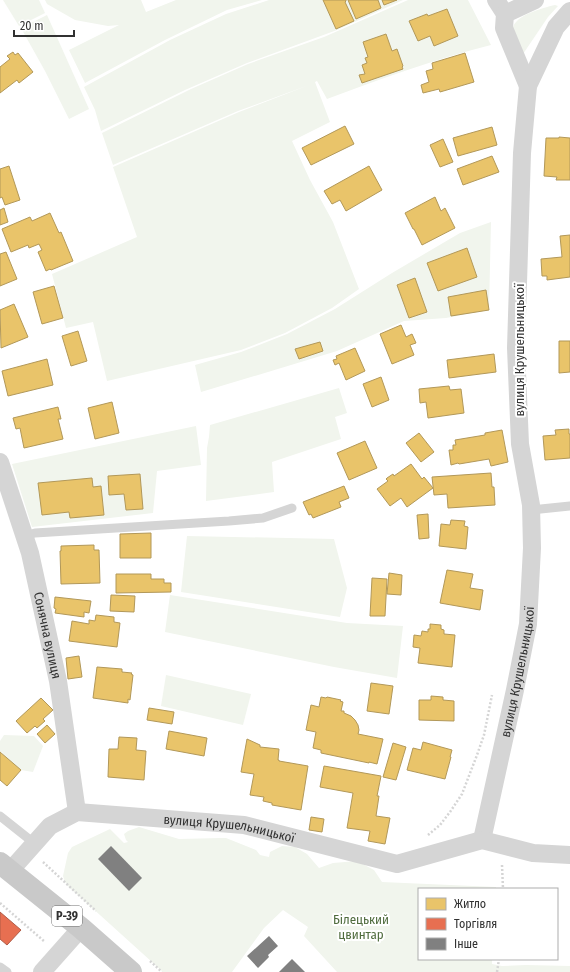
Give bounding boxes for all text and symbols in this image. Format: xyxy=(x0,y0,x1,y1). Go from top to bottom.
scale bar xyxy=(14,12,74,38)
text: 20 m xyxy=(20,19,44,33)
street label: вулиця Крушельницької xyxy=(512,283,527,416)
street label: Сонячна вулиця xyxy=(31,590,65,680)
street label: вулиця Крушельницької xyxy=(497,605,536,739)
street label: вулиця Крушельницької xyxy=(163,811,297,845)
legend xyxy=(418,888,558,960)
text: Житло xyxy=(454,897,486,911)
road number: Р-39 xyxy=(52,906,82,926)
park label: Білецький цвинтар xyxy=(333,912,389,942)
text: Торгівля xyxy=(454,917,497,931)
text: Інше xyxy=(454,937,478,951)

